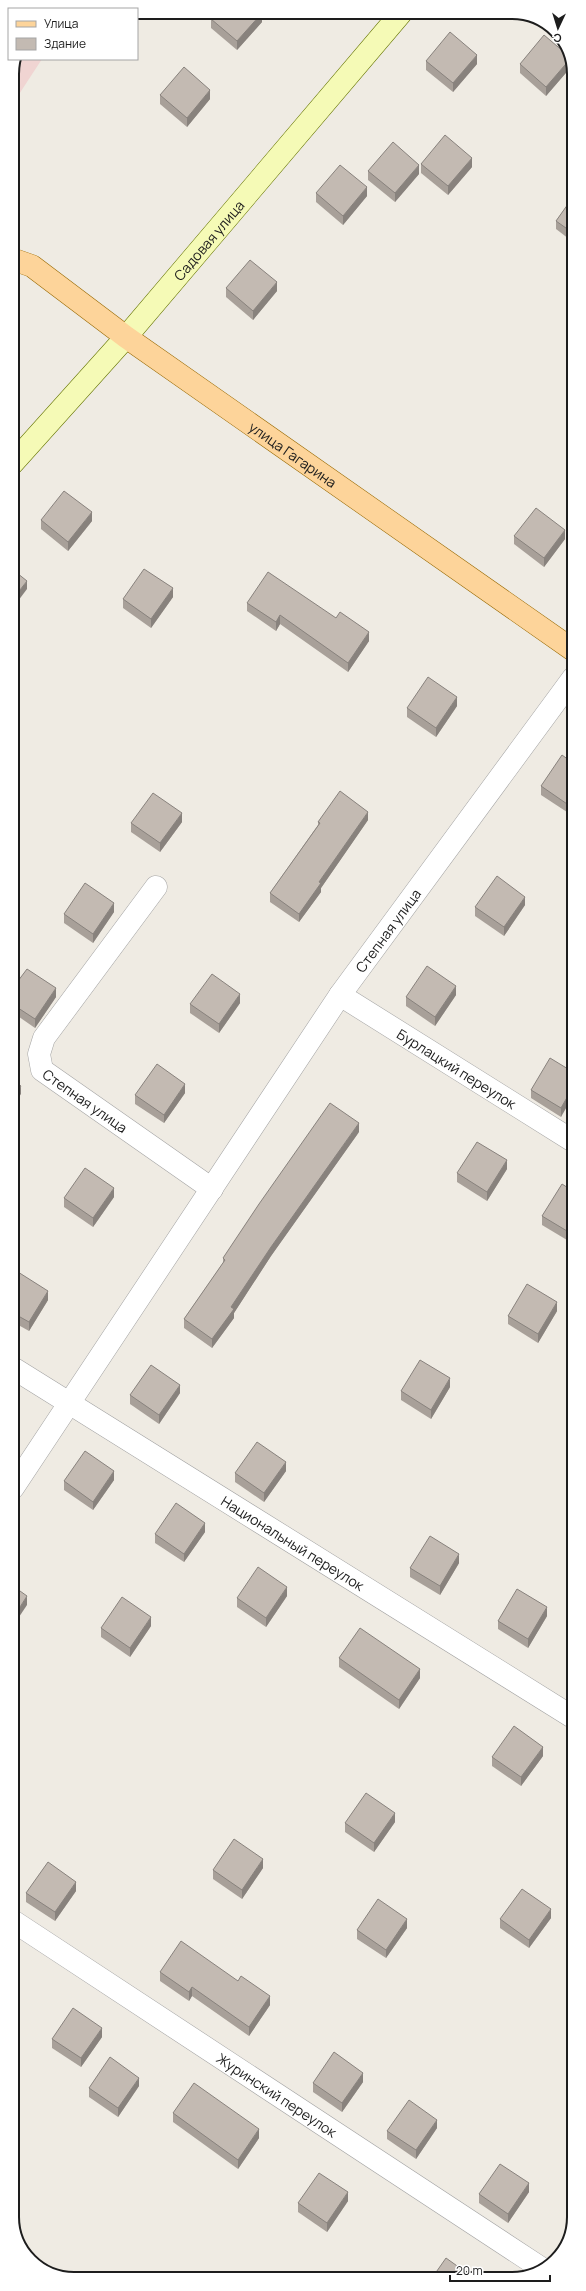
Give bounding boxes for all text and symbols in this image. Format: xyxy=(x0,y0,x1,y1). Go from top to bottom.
legend xyxy=(8,8,138,60)
north arrow xyxy=(538,8,578,48)
text: Улица xyxy=(44,15,78,32)
text: С xyxy=(553,31,562,46)
text: Здание xyxy=(44,35,86,52)
street label: Садовая улица xyxy=(169,196,248,284)
street label: улица Гагарина xyxy=(245,417,341,491)
street label: Степная улица xyxy=(351,885,425,976)
street label: Бурлацкий переулок xyxy=(394,1024,521,1113)
street label: Степная улица xyxy=(39,1064,132,1137)
street label: Национальный переулок xyxy=(218,1491,369,1595)
street label: Журинский переулок xyxy=(213,2048,342,2142)
scale bar xyxy=(450,2257,550,2283)
text: 20 m xyxy=(456,2262,483,2279)

